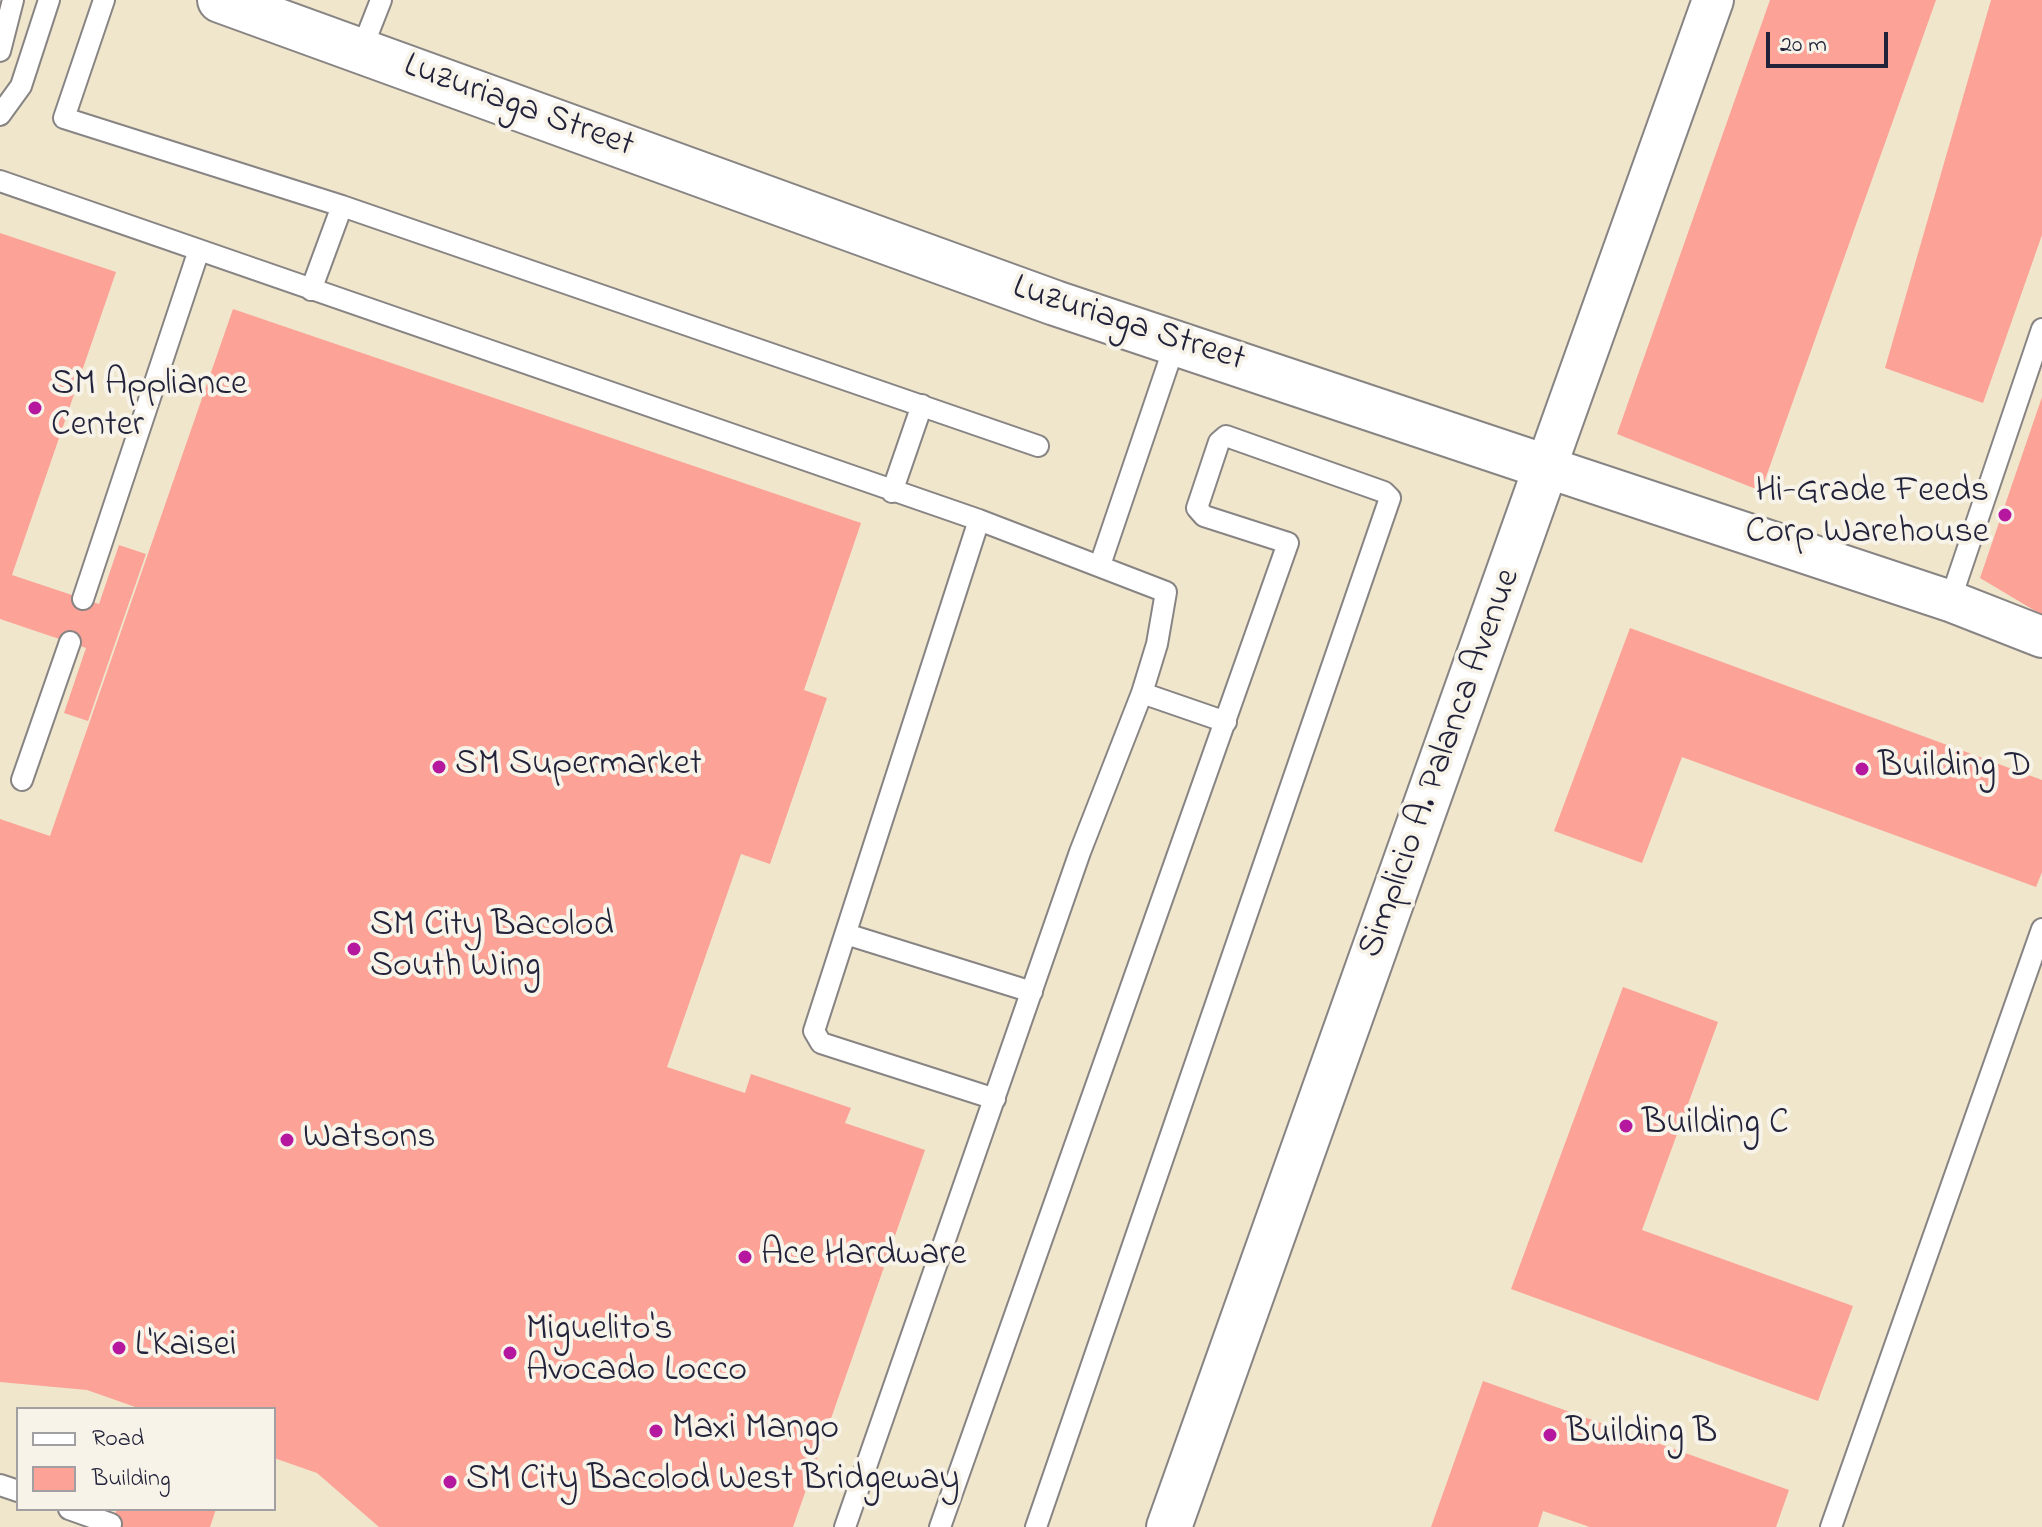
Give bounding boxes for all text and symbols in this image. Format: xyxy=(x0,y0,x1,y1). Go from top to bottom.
scale bar xyxy=(1770,16,1892,66)
text: 20 m xyxy=(1780,28,1827,63)
street label: Luzuriaga Street xyxy=(397,46,639,170)
street label: Luzuriaga Street xyxy=(1006,268,1250,384)
place label: SM Appliance Center xyxy=(51,365,247,450)
marker: SM Appliance Center xyxy=(26,399,44,417)
place label: Hi-Grade Feeds Corp Warehouse xyxy=(1745,472,1989,557)
marker: Hi-Grade Feeds Corp Warehouse xyxy=(1996,506,2014,524)
street label: Simplicio A. Palanca Avenue xyxy=(1351,564,1533,964)
place label: SM Supermarket xyxy=(455,745,702,789)
place label: Building D xyxy=(1878,747,2031,791)
marker: SM Supermarket xyxy=(430,758,448,776)
marker: Building D xyxy=(1853,760,1871,778)
place label: SM City Bacolod South Wing xyxy=(370,906,614,991)
marker: SM City Bacolod South Wing xyxy=(345,940,363,958)
place label: Building C xyxy=(1642,1104,1789,1148)
marker: Building C xyxy=(1617,1117,1635,1135)
place label: Watsons xyxy=(303,1118,436,1162)
marker: Watsons xyxy=(278,1131,296,1149)
place label: Ace Hardware xyxy=(761,1235,966,1279)
marker: Ace Hardware xyxy=(736,1248,754,1266)
place label: Miguelito's Avocado Locco xyxy=(526,1310,747,1395)
place label: L'Kaisei xyxy=(135,1326,236,1370)
marker: L'Kaisei xyxy=(110,1339,128,1357)
marker: Miguelito's Avocado Locco xyxy=(501,1344,519,1362)
legend xyxy=(16,1407,276,1511)
place label: Maxi Mango xyxy=(672,1409,839,1453)
place label: Building B xyxy=(1566,1413,1717,1457)
text: Road xyxy=(92,1422,144,1457)
marker: Maxi Mango xyxy=(647,1422,665,1440)
marker: Building B xyxy=(1541,1426,1559,1444)
place label: SM City Bacolod West Bridgeway xyxy=(466,1460,960,1504)
text: Building xyxy=(92,1462,171,1497)
marker: SM City Bacolod West Bridgeway xyxy=(441,1473,459,1491)

